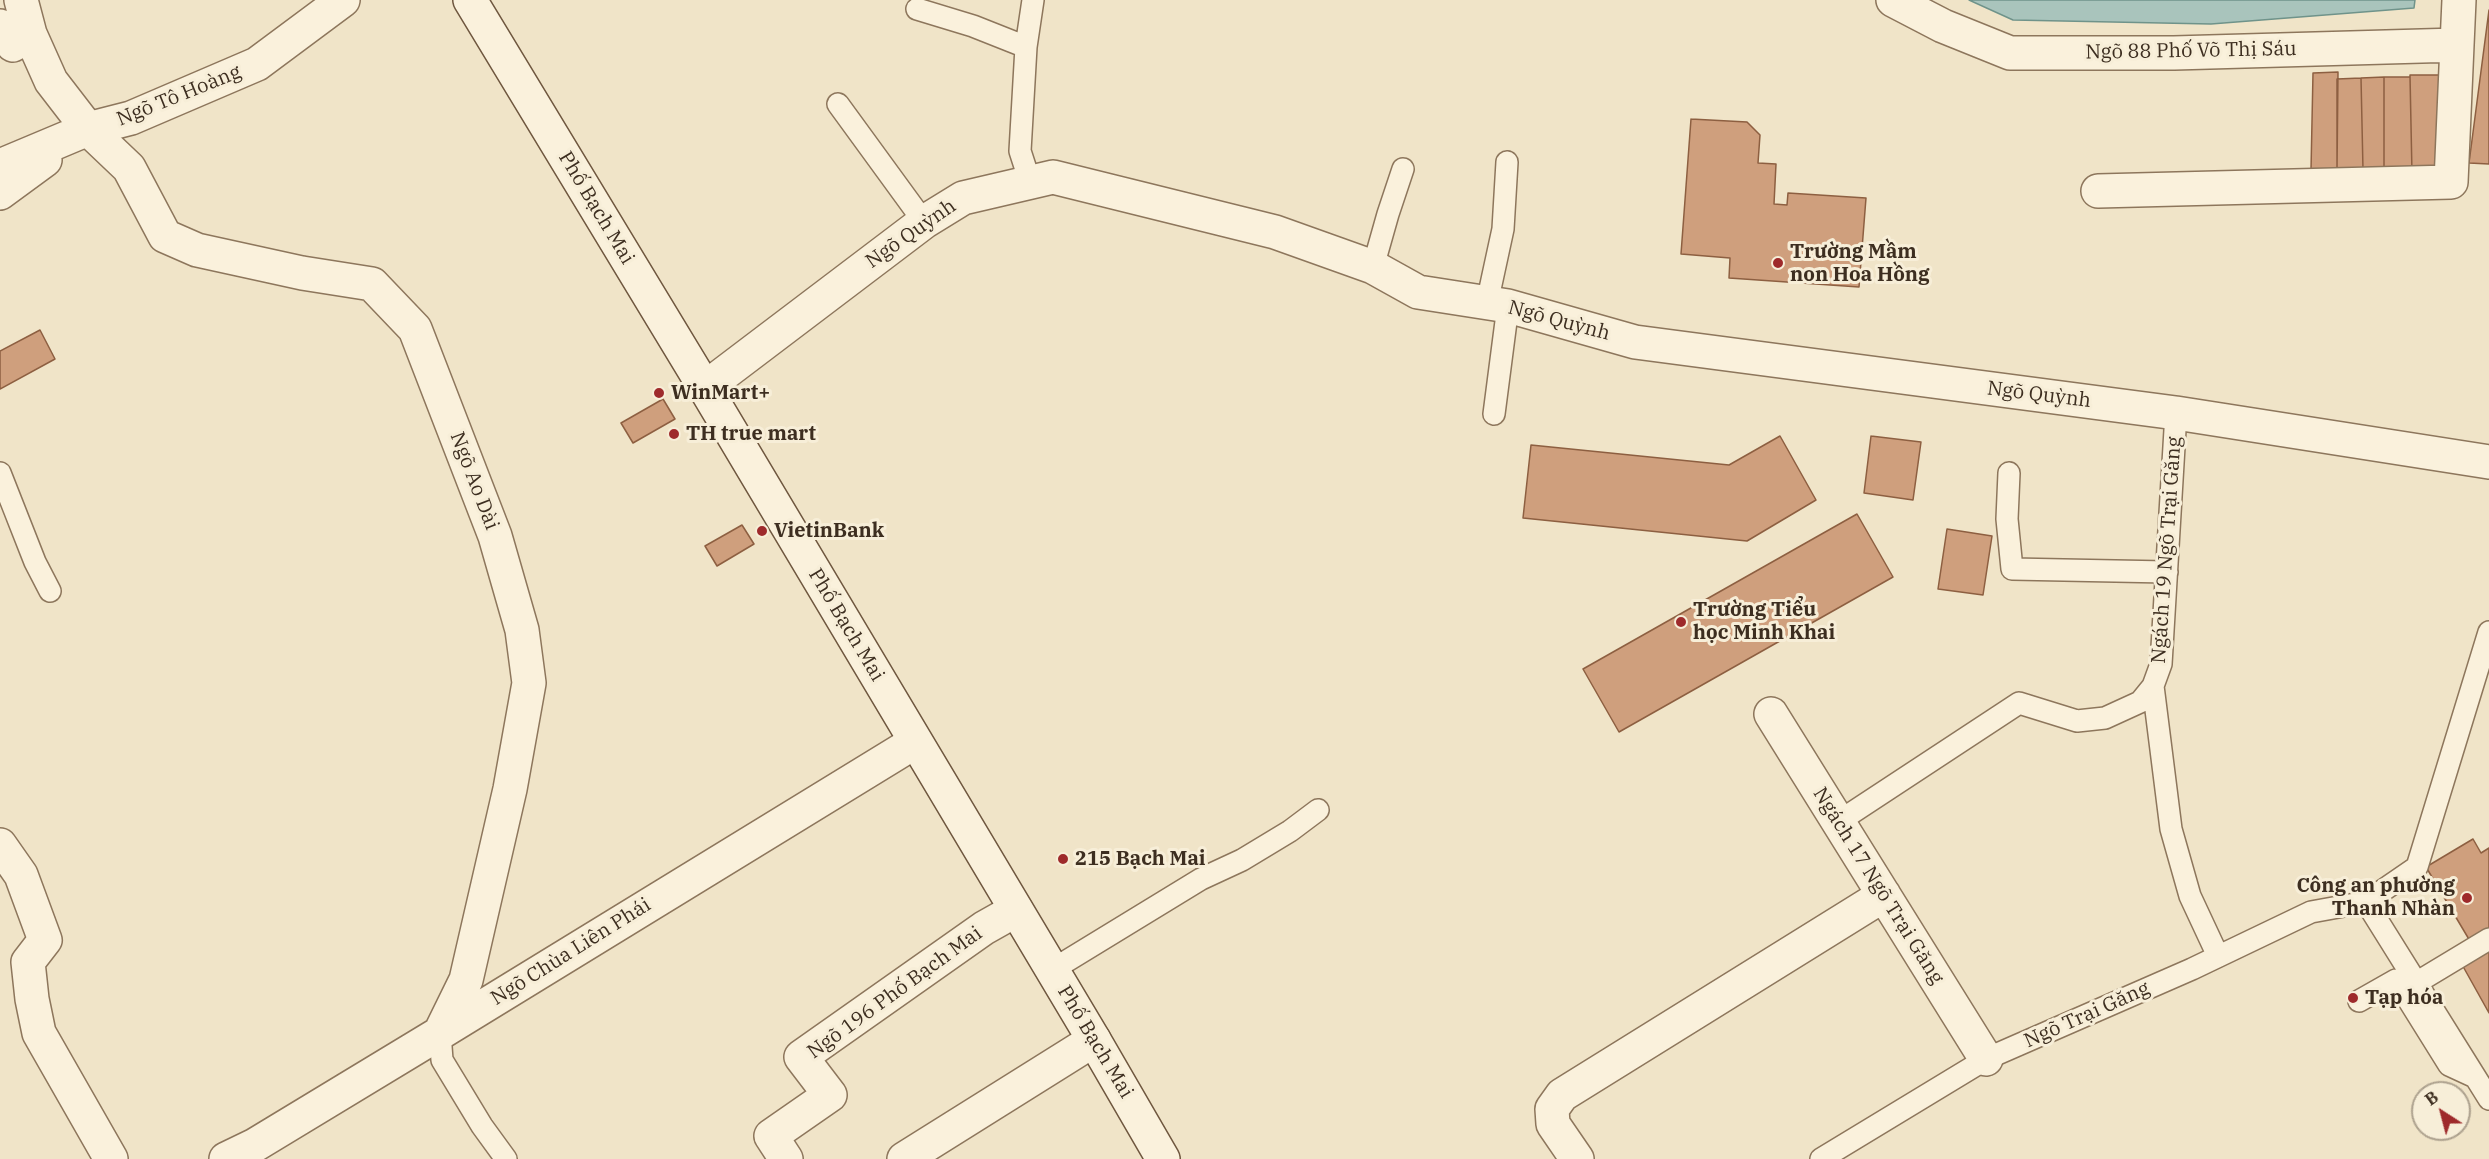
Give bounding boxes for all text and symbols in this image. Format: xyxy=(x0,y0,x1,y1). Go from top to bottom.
street label: Ngõ 88 Phố Võ Thị Sáu xyxy=(2085,37,2297,65)
street label: Ngõ Tô Hoàng xyxy=(113,60,245,132)
street label: Phố Bạch Mai xyxy=(553,147,639,269)
street label: Ngõ Quỳnh xyxy=(861,194,961,274)
place label: Trường Mầm non Hoa Hồng xyxy=(1790,240,1930,287)
marker: Trường Mầm non Hoa Hồng xyxy=(1771,256,1785,270)
street label: Ngõ Quỳnh xyxy=(1505,296,1613,346)
street label: Ngõ Quỳnh xyxy=(1986,377,2092,413)
place label: WinMart+ xyxy=(671,381,770,405)
marker: WinMart+ xyxy=(652,386,666,400)
place label: TH true mart xyxy=(686,422,816,446)
marker: TH true mart xyxy=(667,427,681,441)
street label: Ngõ Ao Dài xyxy=(444,429,504,533)
street label: Ngách 19 Ngõ Trại Găng xyxy=(2147,436,2187,664)
place label: VietinBank xyxy=(774,519,884,543)
marker: VietinBank xyxy=(755,524,769,538)
street label: Phố Bạch Mai xyxy=(803,564,889,686)
place label: Trường Tiểu học Minh Khai xyxy=(1693,598,1835,645)
marker: Trường Tiểu học Minh Khai xyxy=(1674,615,1688,629)
street label: Ngách 17 Ngõ Trại Găng xyxy=(1807,783,1949,989)
place label: 215 Bạch Mai xyxy=(1075,847,1206,871)
marker: 215 Bạch Mai xyxy=(1056,852,1070,866)
place label: Công an phường Thanh Nhàn xyxy=(2296,874,2455,921)
marker: Công an phường Thanh Nhàn xyxy=(2460,891,2474,905)
street label: Ngõ Chùa Liên Phái xyxy=(487,893,655,1011)
street label: Ngõ 196 Phố Bạch Mai xyxy=(803,922,987,1064)
street label: Ngõ Trại Găng xyxy=(2021,977,2153,1053)
street label: Phố Bạch Mai xyxy=(1052,981,1138,1103)
place label: Tạp hóa xyxy=(2365,986,2443,1010)
marker: Tạp hóa xyxy=(2346,991,2360,1005)
north arrow xyxy=(2411,1081,2471,1141)
text: B xyxy=(2421,1087,2442,1109)

